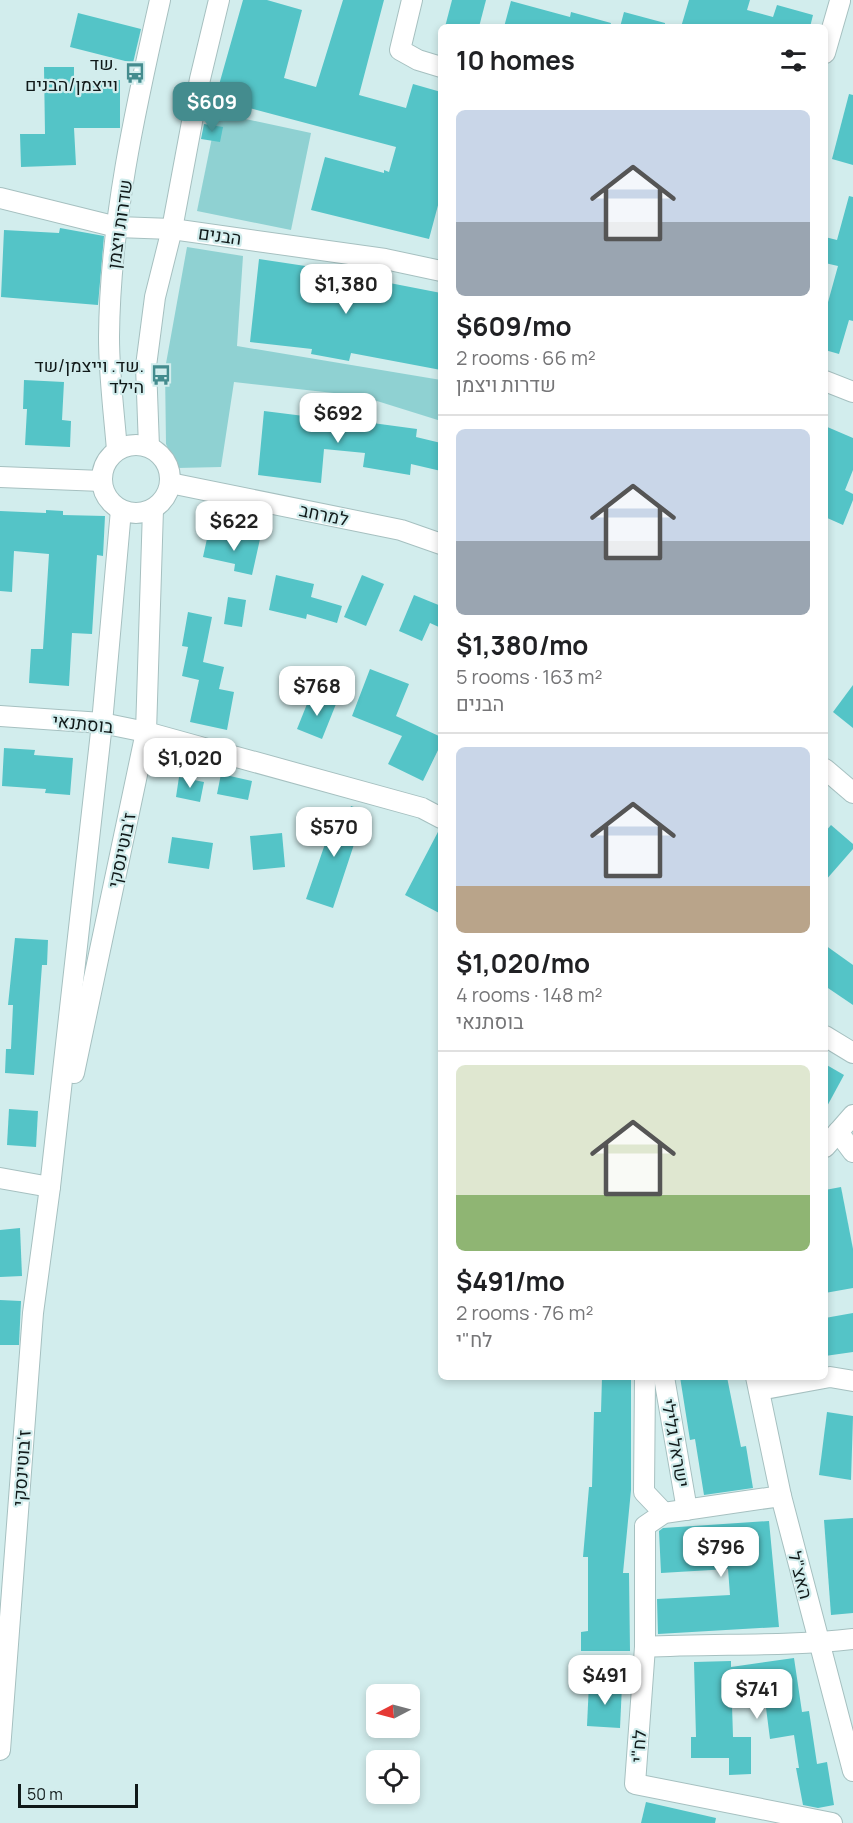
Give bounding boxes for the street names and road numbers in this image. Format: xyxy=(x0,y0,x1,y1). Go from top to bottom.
street label: שדרות ויצמן xyxy=(101,178,137,270)
street label: הבנים xyxy=(197,220,243,250)
street label: למרחב xyxy=(297,497,351,531)
street label: בוסתנאי xyxy=(51,708,115,738)
street label: ז'בוטינסקי xyxy=(101,810,141,890)
street label: ישראל גלילי xyxy=(656,1397,696,1489)
street label: ז'בוטינסקי xyxy=(6,1429,36,1507)
street label: האצ"ל xyxy=(783,1549,819,1601)
street label: לח"י xyxy=(625,1729,651,1763)

